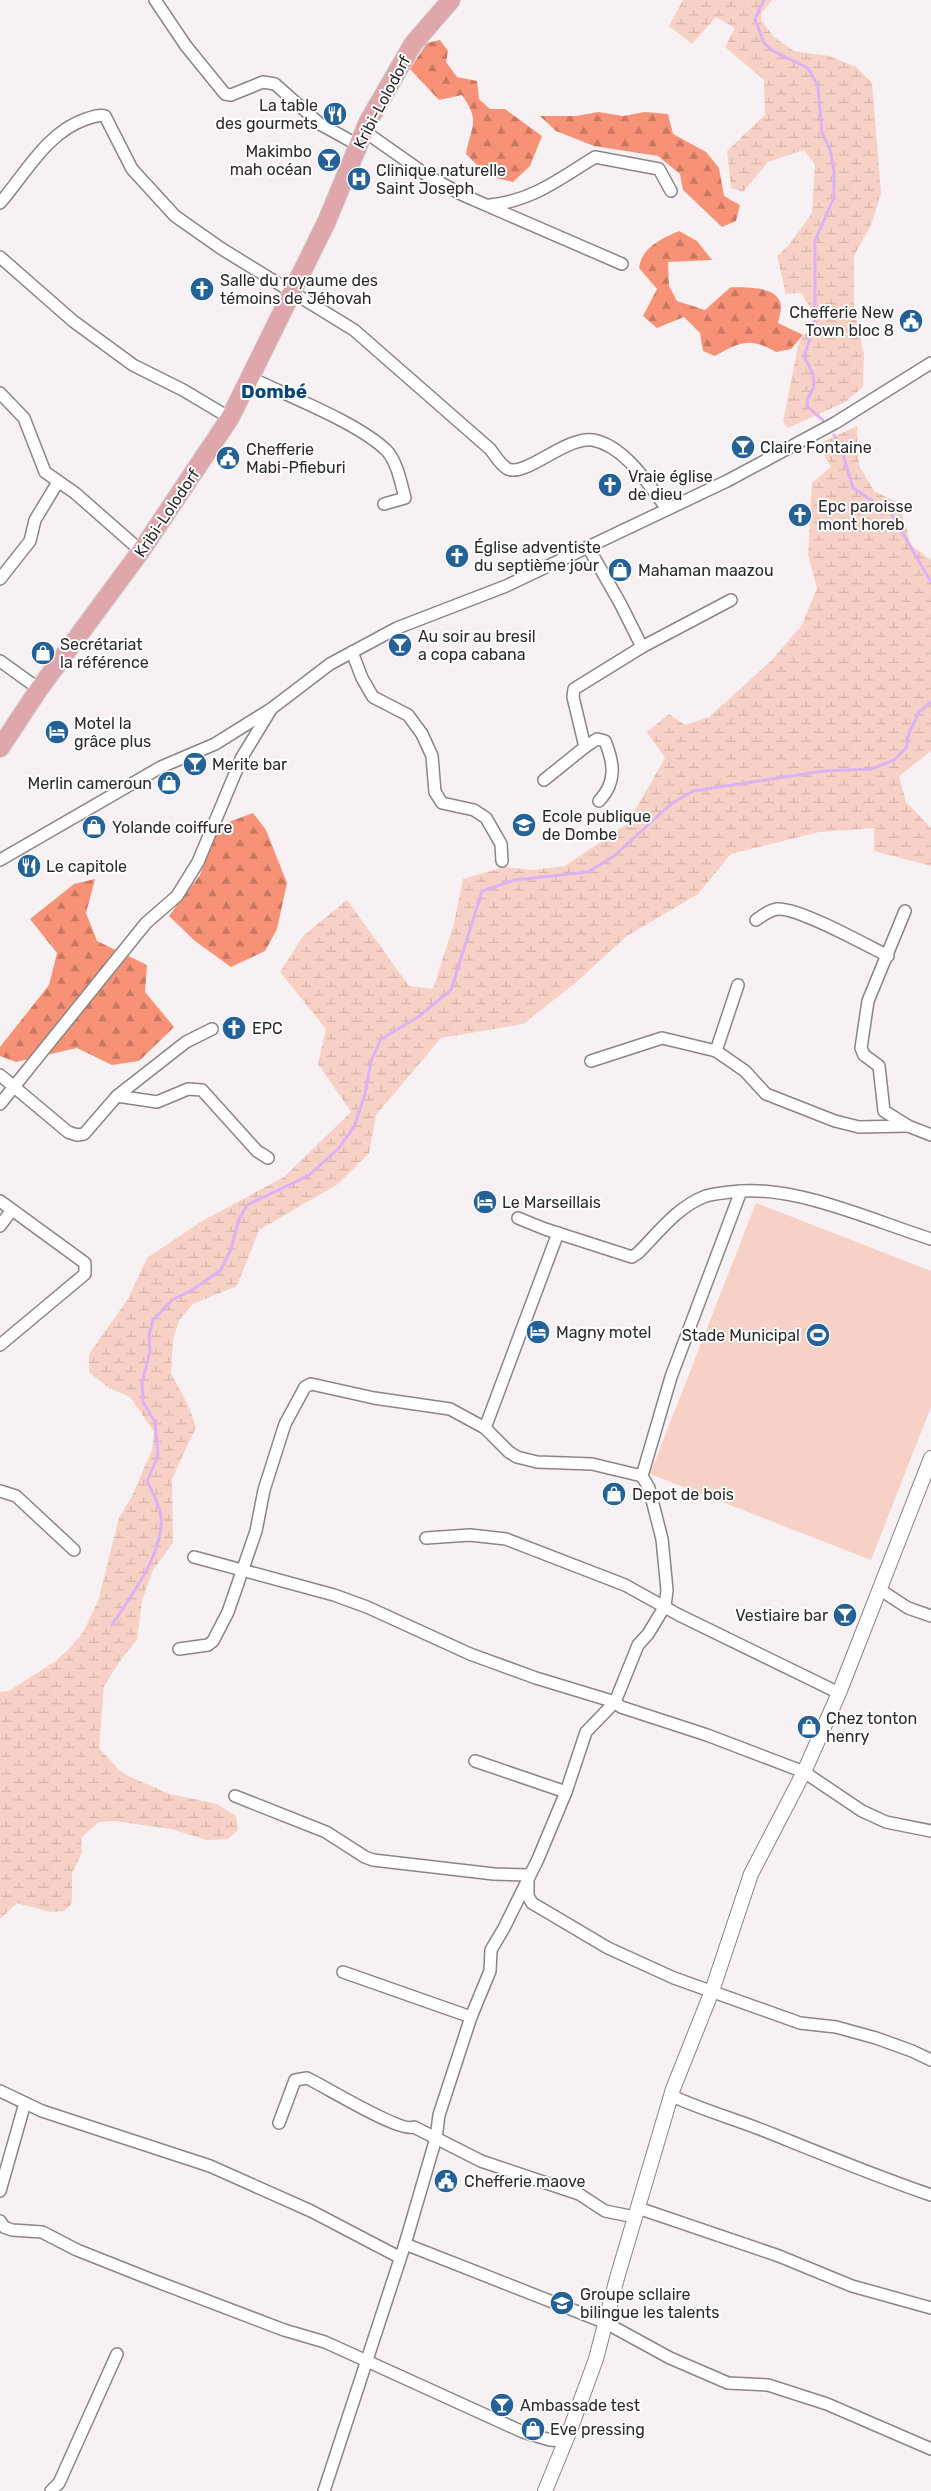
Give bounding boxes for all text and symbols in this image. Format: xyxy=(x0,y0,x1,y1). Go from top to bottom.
street label: Kribi-Lolodorf xyxy=(350,51,415,152)
place label: La table des gourmets xyxy=(215,96,318,133)
restaurant icon: La table des gourmets xyxy=(322,101,348,127)
place label: Makimbo mah océan xyxy=(230,142,312,179)
bar icon: Makimbo mah océan xyxy=(316,147,342,173)
place label: Clinique naturelle Saint Joseph xyxy=(376,161,506,198)
hospital icon: Clinique naturelle Saint Joseph xyxy=(346,166,372,192)
place label: Salle du royaume des témoins de Jéhovah xyxy=(220,271,378,308)
church icon: Salle du royaume des témoins de Jéhovah xyxy=(189,276,215,302)
place label: Chefferie New Town bloc 8 xyxy=(789,303,894,340)
public building icon: Chefferie New Town bloc 8 xyxy=(898,308,924,334)
district label: Dombé xyxy=(241,380,307,403)
bar icon: Claire Fontaine xyxy=(730,434,756,460)
place label: Claire Fontaine xyxy=(760,438,872,457)
place label: Chefferie Mabi-Pfieburi xyxy=(246,440,346,477)
public building icon: Chefferie Mabi-Pfieburi xyxy=(215,445,241,471)
street label: Kribi-Lolodorf xyxy=(130,464,204,561)
place label: Vraie église de dieu xyxy=(628,467,713,504)
church icon: Vraie église de dieu xyxy=(597,472,623,498)
place label: Epc paroisse mont horeb xyxy=(818,497,913,534)
church icon: Epc paroisse mont horeb xyxy=(787,502,813,528)
place label: Église adventiste du septième jour xyxy=(474,538,601,575)
church icon: Église adventiste du septième jour xyxy=(444,543,470,569)
shop icon: Mahaman maazou xyxy=(607,557,633,583)
place label: Mahaman maazou xyxy=(638,561,774,580)
place label: Au soir au bresil a copa cabana xyxy=(418,627,536,664)
bar icon: Au soir au bresil a copa cabana xyxy=(387,632,413,658)
place label: Secrétariat la référence xyxy=(60,635,149,672)
shop icon: Secrétariat la référence xyxy=(30,640,56,666)
place label: Motel la grâce plus xyxy=(74,714,151,751)
hotel icon: Motel la grâce plus xyxy=(44,719,70,745)
bar icon: Merite bar xyxy=(182,751,208,777)
place label: Merite bar xyxy=(212,755,287,774)
shop icon: Merlin cameroun xyxy=(156,770,182,796)
place label: Merlin cameroun xyxy=(28,774,152,793)
place label: Ecole publique de Dombe xyxy=(542,807,651,844)
school or university icon: Ecole publique de Dombe xyxy=(511,812,537,838)
shop icon: Yolande coiffure xyxy=(81,814,107,840)
place label: Yolande coiffure xyxy=(112,818,233,837)
restaurant icon: Le capitole xyxy=(16,853,42,879)
place label: Le capitole xyxy=(46,857,127,876)
church icon: EPC xyxy=(221,1015,247,1041)
place label: EPC xyxy=(252,1019,283,1038)
hotel icon: Le Marseillais xyxy=(472,1189,498,1215)
place label: Le Marseillais xyxy=(502,1193,601,1212)
hotel icon: Magny motel xyxy=(525,1319,551,1345)
sports icon: Stade Municipal xyxy=(805,1322,831,1348)
place label: Magny motel xyxy=(556,1323,651,1342)
place label: Stade Municipal xyxy=(682,1326,800,1345)
shop icon: Depot de bois xyxy=(601,1481,627,1507)
place label: Depot de bois xyxy=(632,1485,734,1504)
bar icon: Vestiaire bar xyxy=(832,1602,858,1628)
place label: Vestiaire bar xyxy=(735,1606,828,1625)
place label: Chez tonton henry xyxy=(826,1709,917,1746)
shop icon: Chez tonton henry xyxy=(796,1714,822,1740)
public building icon: Chefferie maove xyxy=(433,2168,459,2194)
place label: Chefferie maove xyxy=(464,2172,585,2191)
place label: Groupe scllaire bilingue les talents xyxy=(580,2285,719,2322)
school or university icon: Groupe scllaire bilingue les talents xyxy=(549,2290,575,2316)
bar icon: Ambassade test xyxy=(489,2392,515,2418)
place label: Ambassade test xyxy=(520,2396,640,2415)
shop icon: Eve pressing xyxy=(520,2416,546,2442)
place label: Eve pressing xyxy=(550,2420,645,2439)

